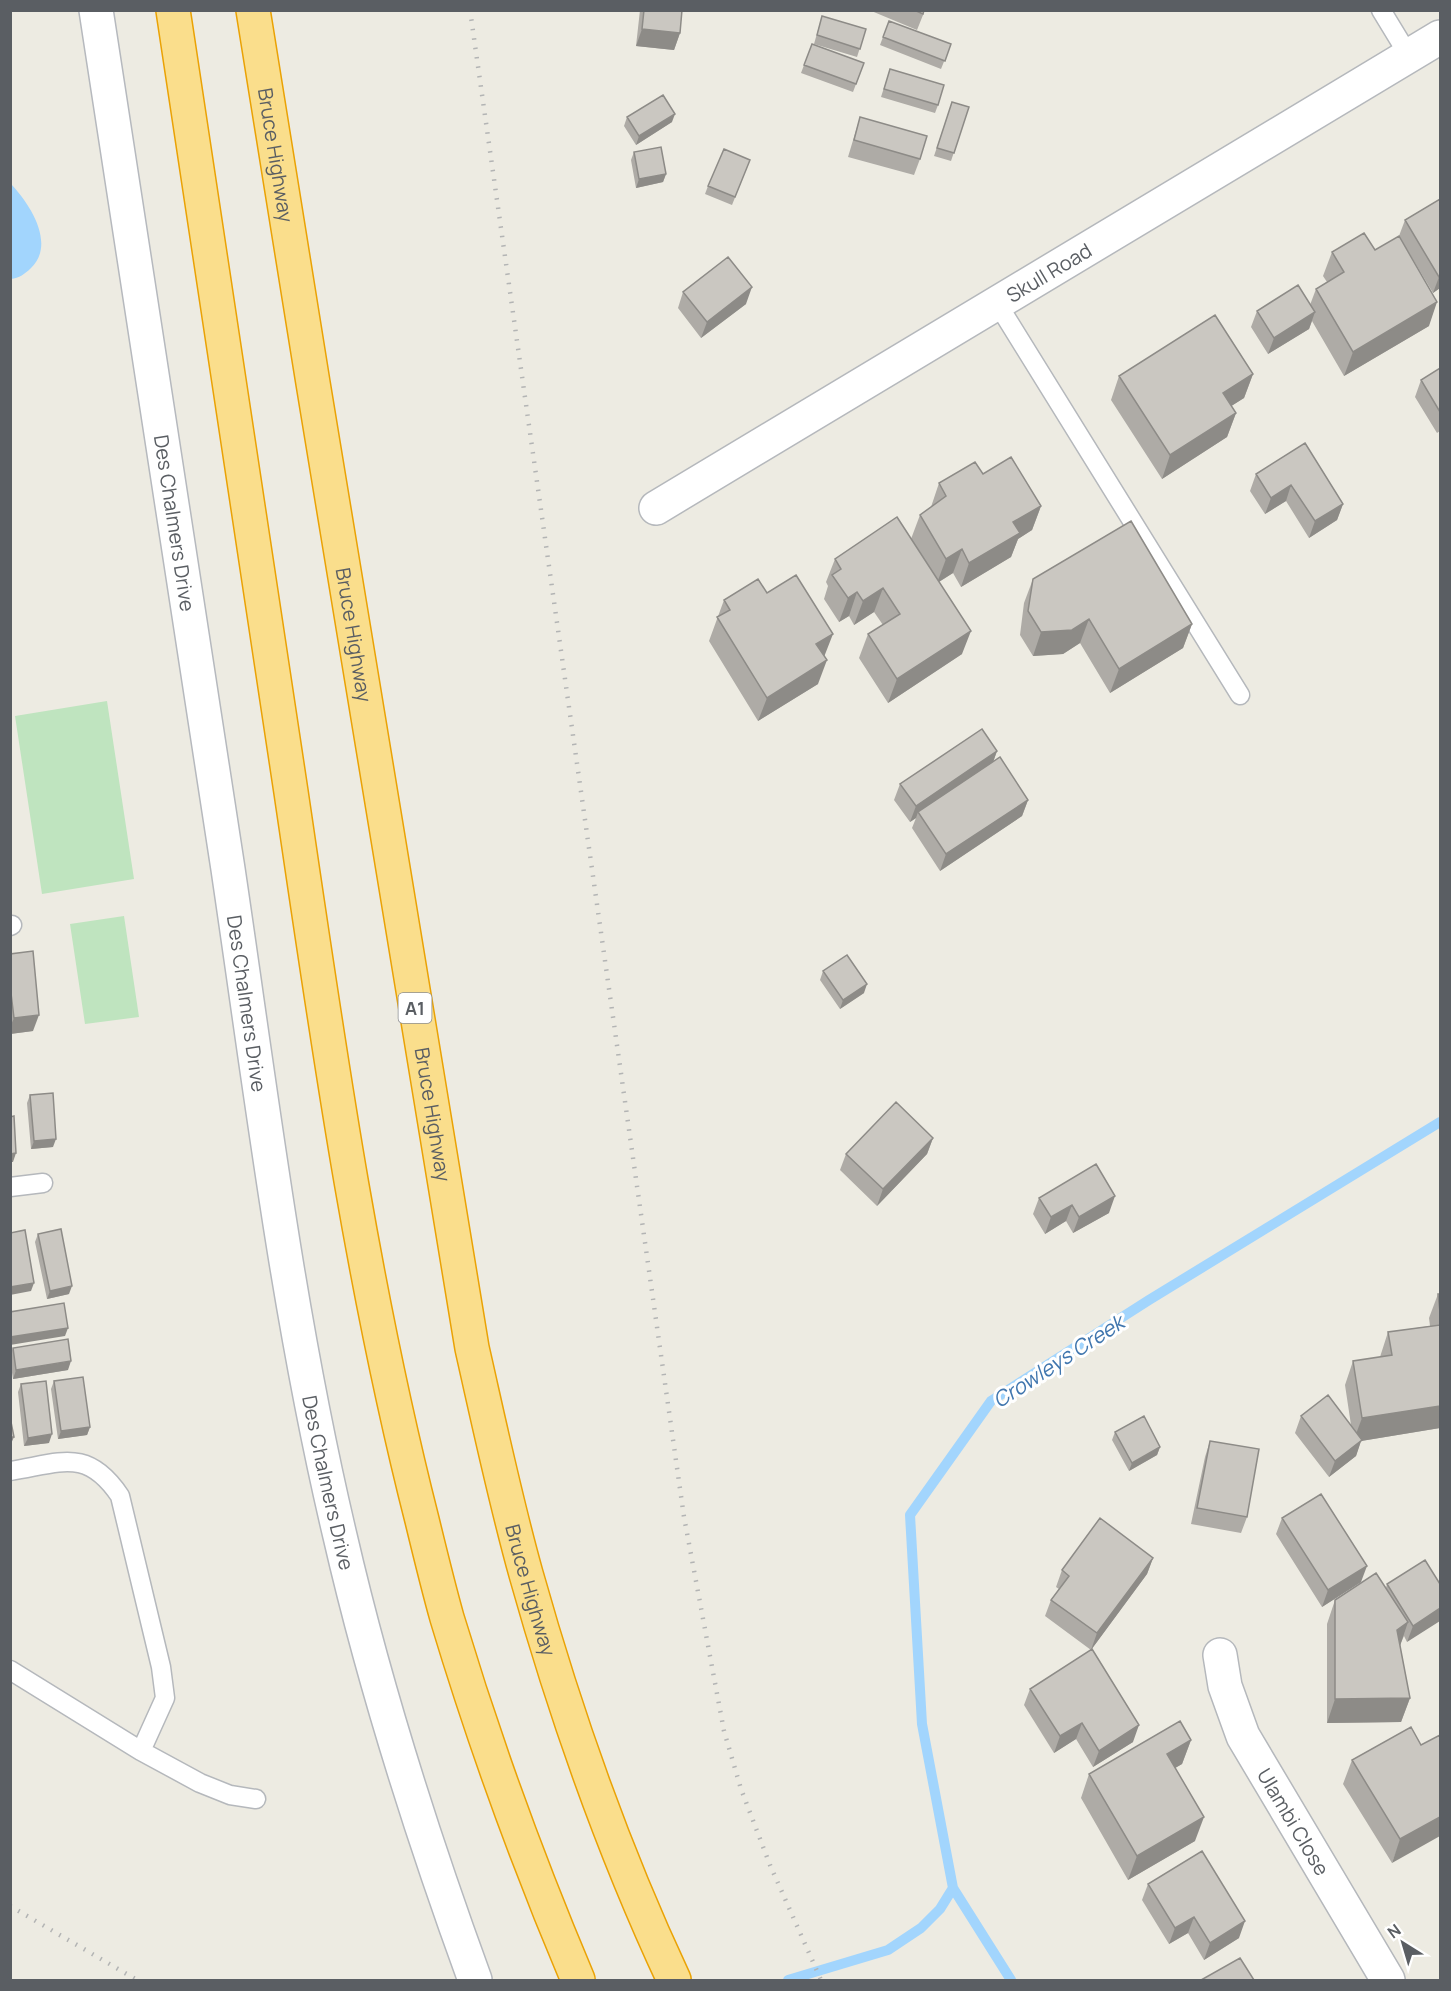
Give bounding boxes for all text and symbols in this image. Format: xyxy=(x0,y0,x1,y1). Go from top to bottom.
street label: Bruce Highway xyxy=(252,86,301,225)
street label: Skull Road xyxy=(1001,236,1096,308)
street label: Des Chalmers Drive xyxy=(148,433,202,613)
street label: Bruce Highway xyxy=(330,566,379,704)
street label: Des Chalmers Drive xyxy=(221,913,273,1094)
road number: A1 xyxy=(398,993,432,1023)
street label: Bruce Highway xyxy=(409,1045,458,1184)
water label: Crowleys Creek xyxy=(987,1307,1131,1414)
street label: Des Chalmers Drive xyxy=(297,1393,361,1573)
street label: Bruce Highway xyxy=(500,1521,563,1660)
street label: Ulambi Close xyxy=(1251,1763,1336,1880)
north arrow xyxy=(1373,1913,1433,1973)
text: N xyxy=(1383,1919,1405,1943)

